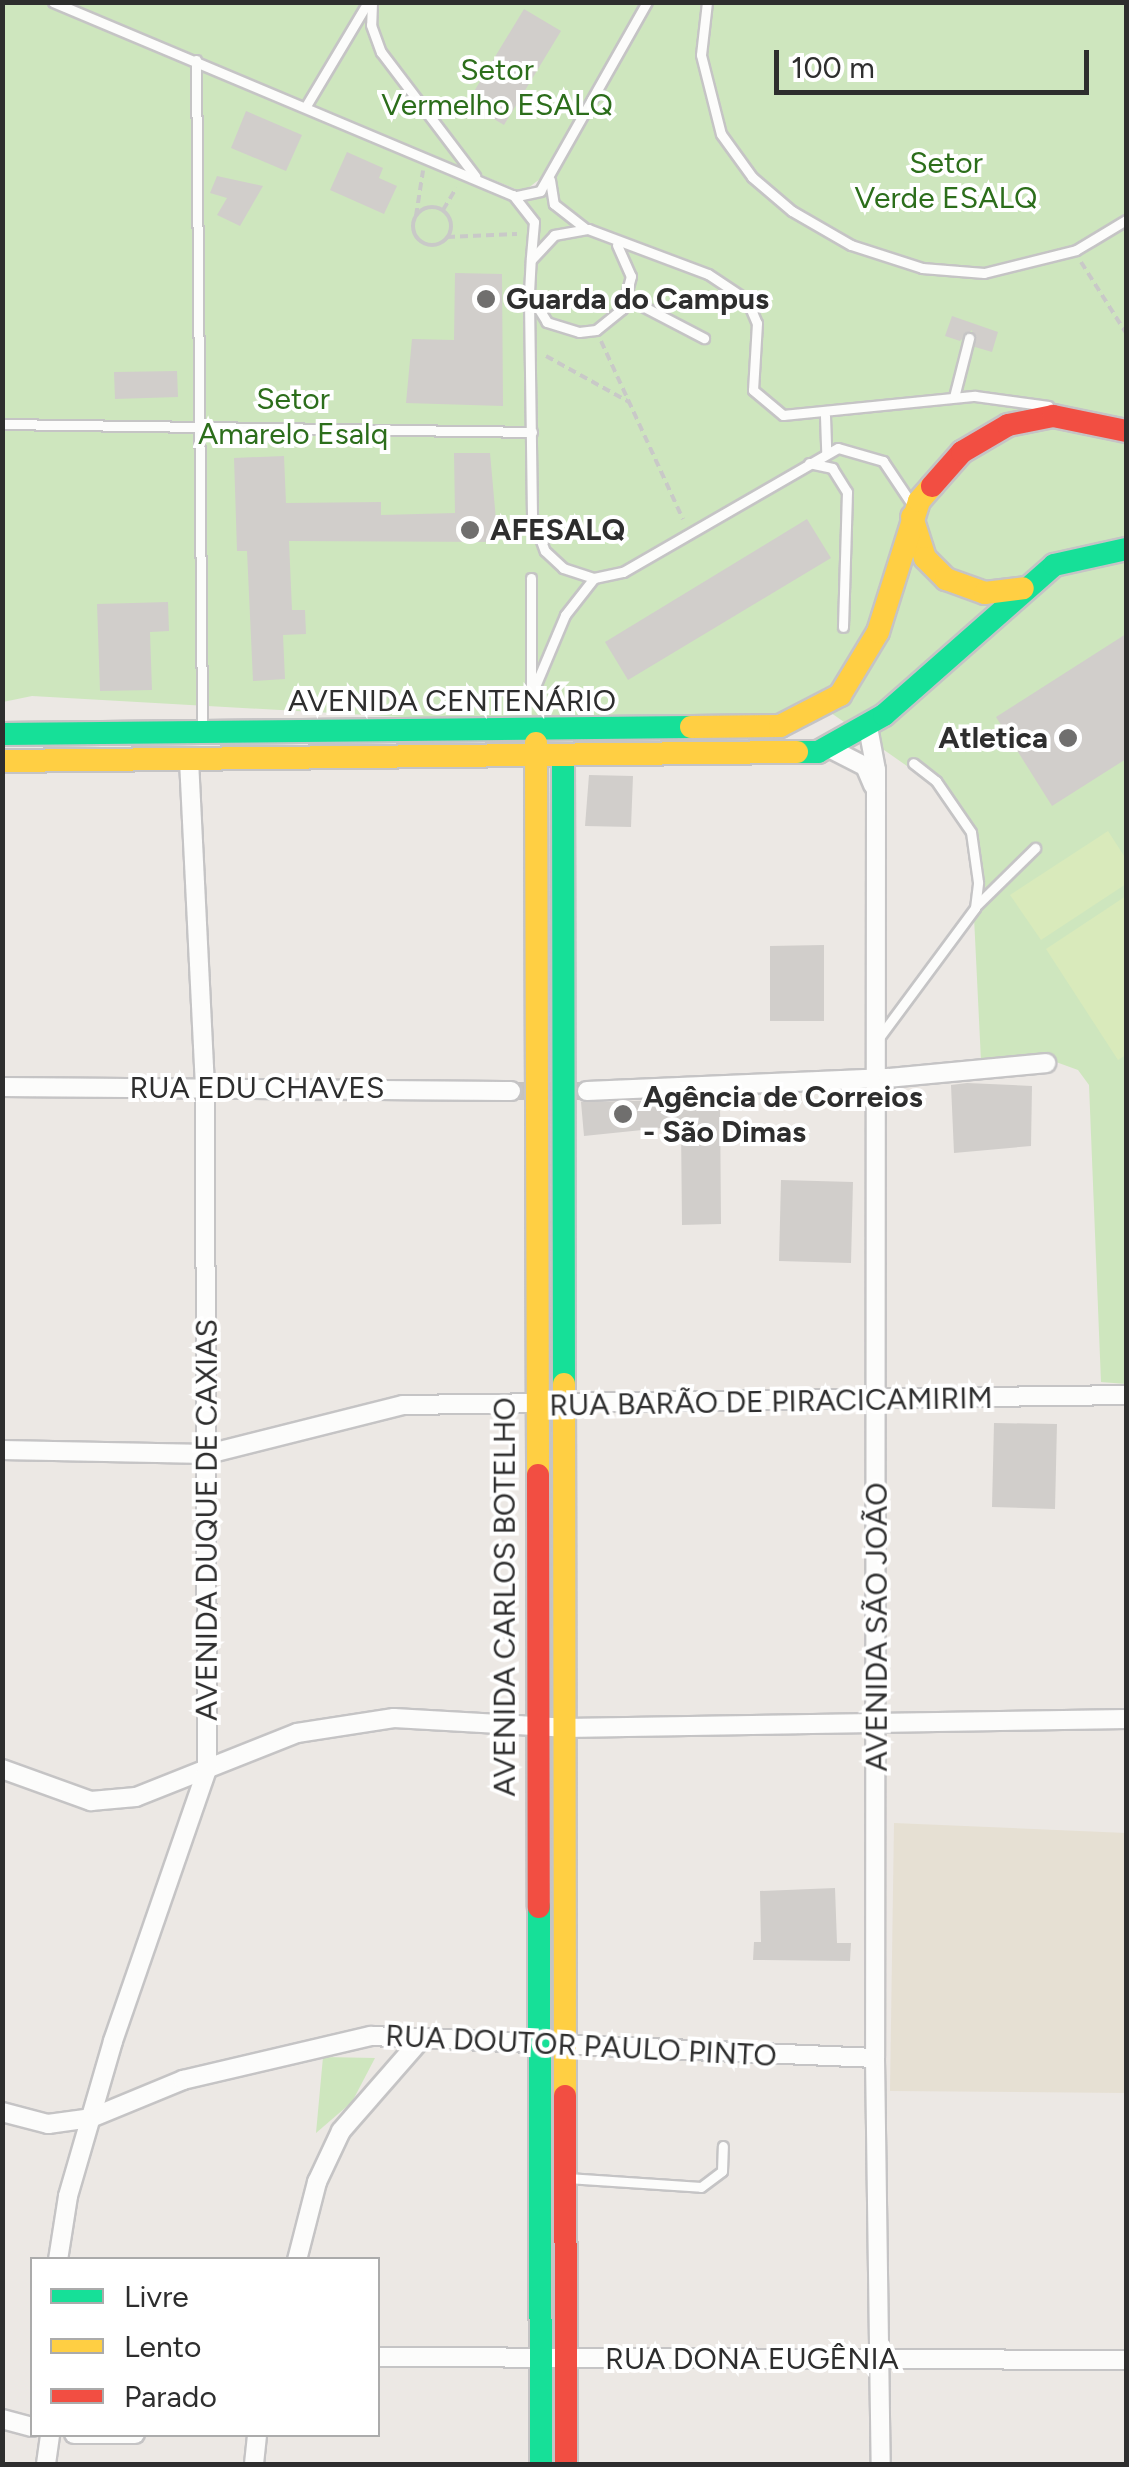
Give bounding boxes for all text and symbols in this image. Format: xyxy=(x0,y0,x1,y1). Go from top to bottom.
scale bar xyxy=(779,30,1094,92)
text: 100 m xyxy=(791,49,875,86)
park label: Setor Vermelho ESALQ xyxy=(381,52,613,122)
park label: Setor Verde ESALQ xyxy=(855,145,1037,216)
place label: Guarda do Campus xyxy=(506,281,769,317)
marker: Guarda do Campus xyxy=(475,288,497,310)
park label: Setor Amarelo Esalq xyxy=(198,381,388,452)
place label: AFESALQ xyxy=(490,512,625,548)
marker: AFESALQ xyxy=(459,519,481,541)
street label: AVENIDA CENTENÁRIO xyxy=(288,683,616,719)
place label: Atletica xyxy=(938,720,1048,756)
marker: Atletica xyxy=(1057,727,1079,749)
street label: RUA EDU CHAVES xyxy=(130,1070,384,1106)
place label: Agência de Correios - São Dimas xyxy=(643,1079,923,1150)
marker: Agência de Correios - São Dimas xyxy=(612,1103,634,1125)
street label: AVENIDA DUQUE DE CAXIAS xyxy=(189,1319,225,1721)
street label: RUA BARÃO DE PIRACICAMIRIM xyxy=(549,1380,993,1424)
street label: AVENIDA CARLOS BOTELHO xyxy=(487,1397,523,1797)
street label: AVENIDA SÃO JOÃO xyxy=(859,1482,895,1772)
street label: RUA DOUTOR PAULO PINTO xyxy=(384,2018,778,2074)
legend xyxy=(30,2257,380,2437)
text: Livre xyxy=(124,2278,189,2315)
text: Lento xyxy=(124,2328,201,2365)
street label: RUA DONA EUGÊNIA xyxy=(605,2341,899,2377)
text: Parado xyxy=(124,2378,217,2415)

